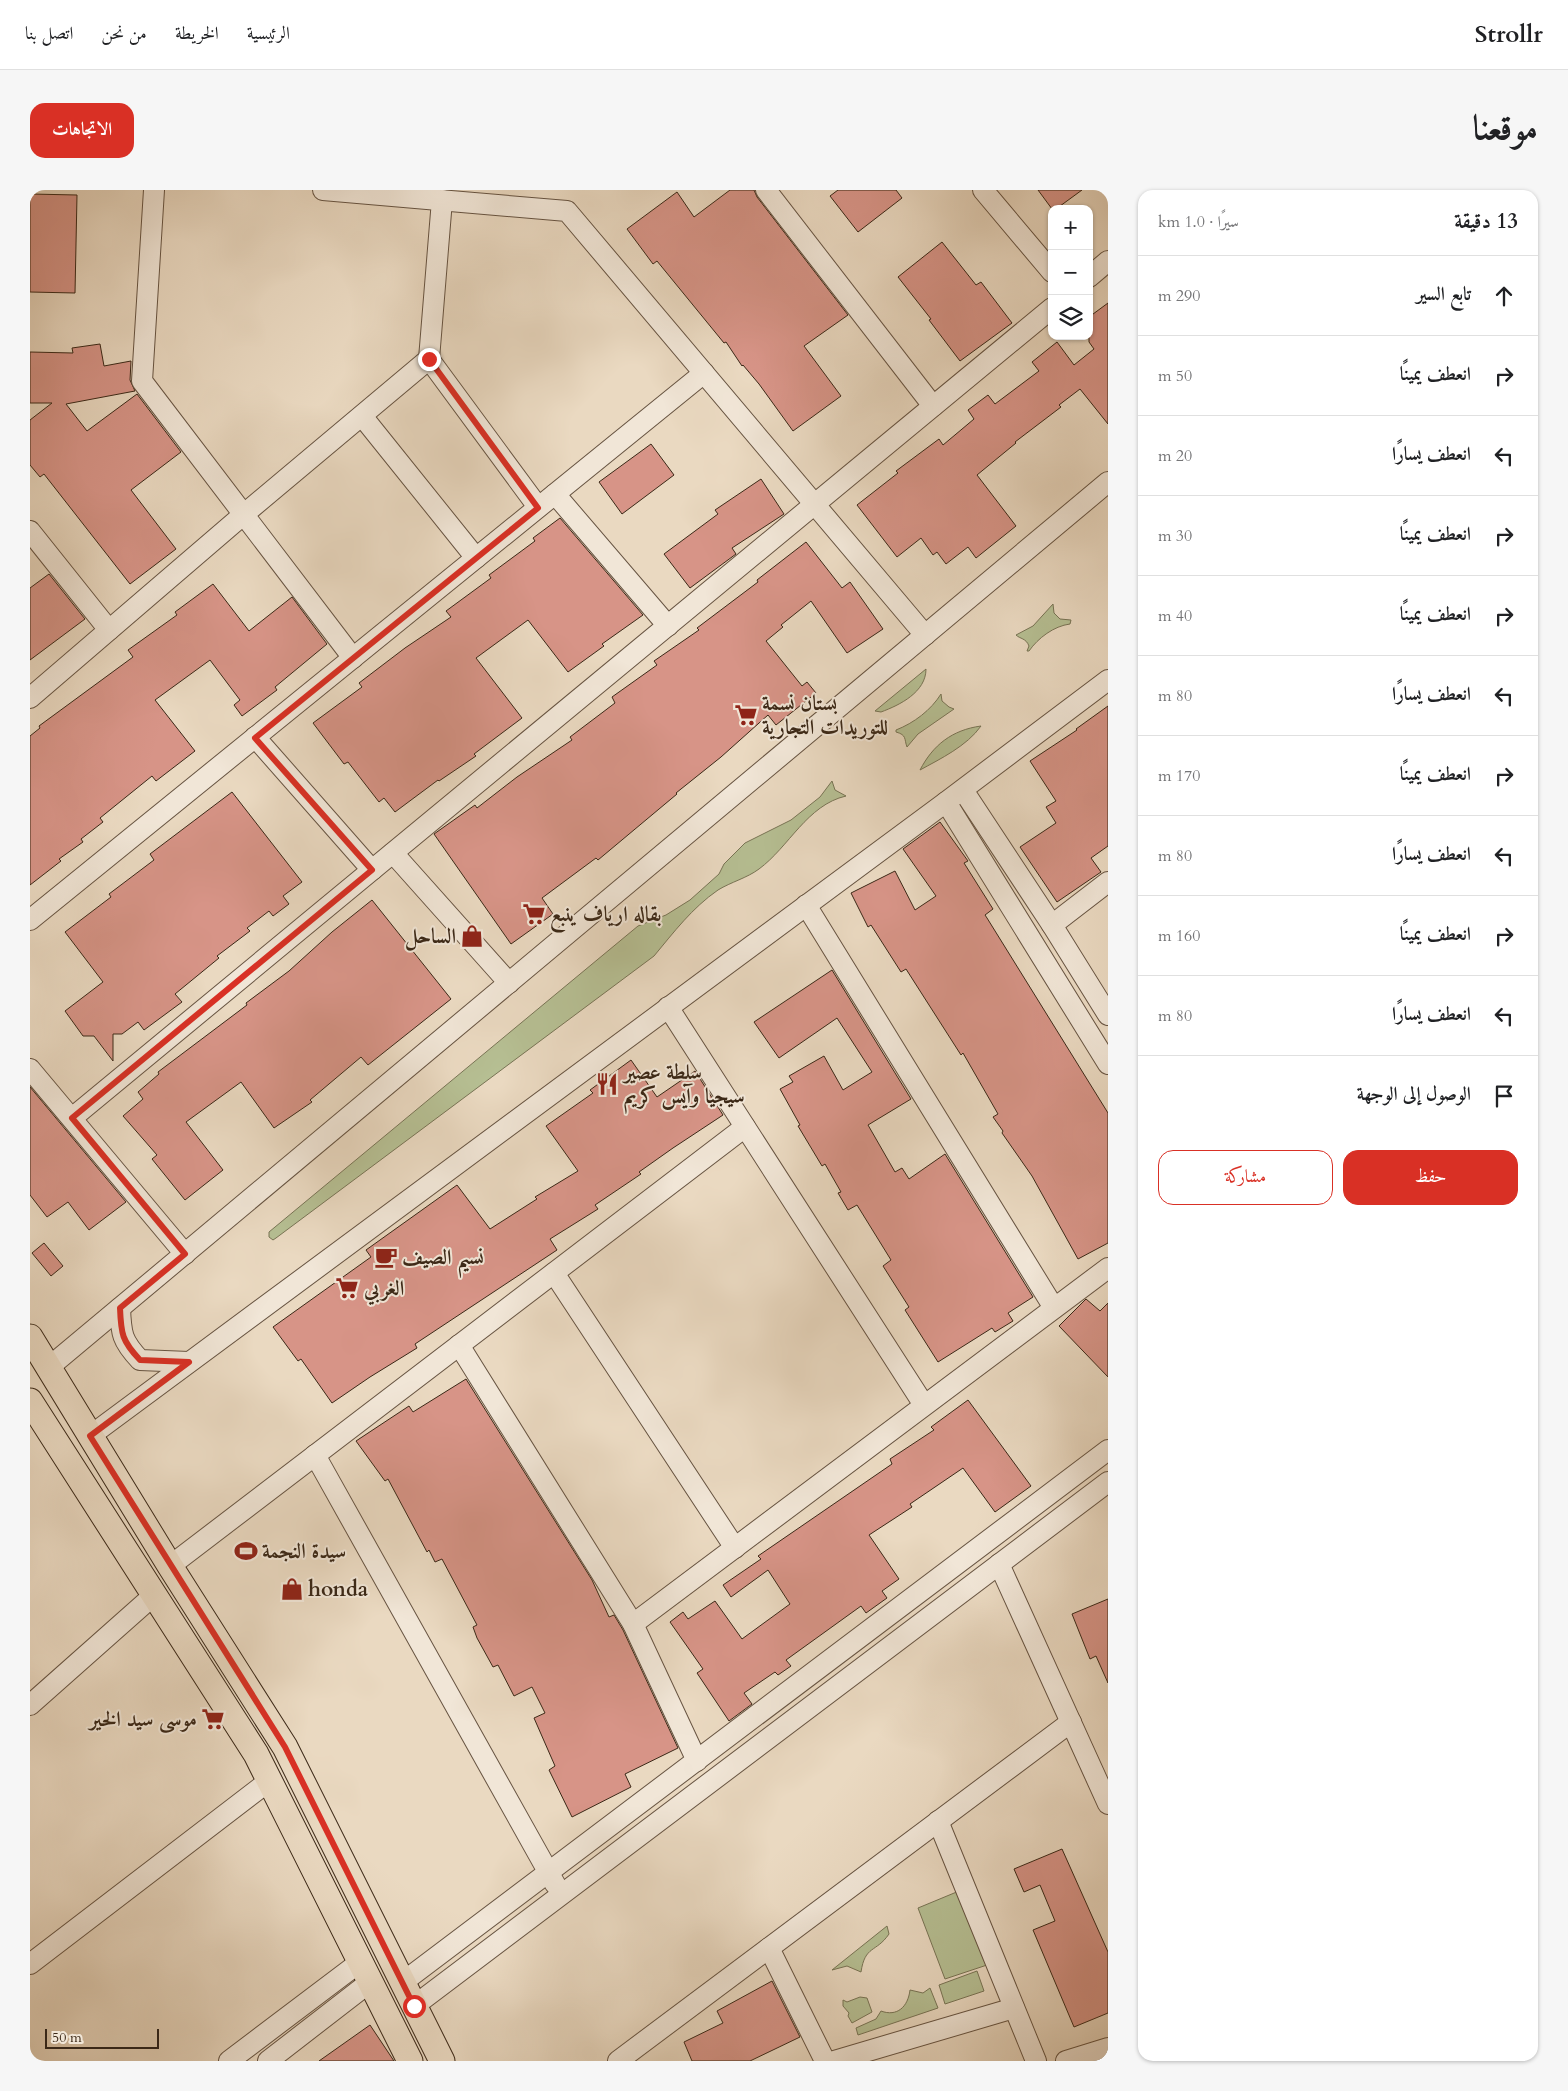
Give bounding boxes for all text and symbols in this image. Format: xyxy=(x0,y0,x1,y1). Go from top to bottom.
text: Strollr xyxy=(1475,18,1543,51)
text: اتصل بنا xyxy=(25,21,73,46)
text: من نحن xyxy=(101,21,147,46)
text: الخريطة xyxy=(175,21,219,46)
text: الرئيسية xyxy=(247,21,290,46)
button: الاتجاهات xyxy=(30,103,134,158)
text: موقعنا xyxy=(1473,104,1538,152)
map controls xyxy=(1048,205,1093,340)
button: + xyxy=(1048,205,1093,250)
text: 13 دقيقة xyxy=(1454,207,1518,236)
text: سيرًا · 1.0 km xyxy=(1158,211,1239,233)
button: − xyxy=(1048,250,1093,295)
text: تابع السير xyxy=(1416,281,1471,307)
icon: ahead xyxy=(1490,282,1518,310)
text: 290 m xyxy=(1158,285,1200,307)
button: layers xyxy=(1048,295,1093,340)
route end xyxy=(418,348,441,371)
text: انعطف يمينًا xyxy=(1400,361,1471,387)
icon: right xyxy=(1490,362,1518,390)
text: 50 m xyxy=(1158,365,1192,387)
text: انعطف يسارًا xyxy=(1392,441,1471,467)
icon: left xyxy=(1490,442,1518,470)
text: 20 m xyxy=(1158,445,1192,467)
text: انعطف يمينًا xyxy=(1400,521,1471,547)
icon: right xyxy=(1490,522,1518,550)
text: 30 m xyxy=(1158,525,1192,547)
text: انعطف يمينًا xyxy=(1400,601,1471,627)
icon: right xyxy=(1490,602,1518,630)
text: 40 m xyxy=(1158,605,1192,627)
text: انعطف يسارًا xyxy=(1392,681,1471,707)
icon: left xyxy=(1490,682,1518,710)
text: 80 m xyxy=(1158,685,1192,707)
place label: بستان نسمة للتوريدات التجارية xyxy=(762,689,888,742)
supermarket icon: بستان نسمة للتوريدات التجارية xyxy=(733,702,759,728)
text: انعطف يمينًا xyxy=(1400,761,1471,787)
icon: right xyxy=(1490,762,1518,790)
text: 170 m xyxy=(1158,765,1200,787)
text: انعطف يسارًا xyxy=(1392,841,1471,867)
icon: left xyxy=(1490,842,1518,870)
text: 80 m xyxy=(1158,845,1192,867)
place label: بقاله ارياف ينبع xyxy=(550,900,662,933)
supermarket icon: بقاله ارياف ينبع xyxy=(521,901,547,927)
text: انعطف يمينًا xyxy=(1400,921,1471,947)
place label: الساحل xyxy=(405,922,456,951)
icon: right xyxy=(1490,922,1518,950)
shop icon: الساحل xyxy=(459,923,485,949)
text: 160 m xyxy=(1158,925,1200,947)
text: انعطف يسارًا xyxy=(1392,1001,1471,1027)
icon: left xyxy=(1490,1002,1518,1030)
text: 80 m xyxy=(1158,1005,1192,1027)
place label: سلطة عصير سيجيا وآيس كريم xyxy=(622,1058,745,1114)
restaurant icon: سلطة عصير سيجيا وآيس كريم xyxy=(594,1071,620,1097)
text: الوصول إلى الوجهة xyxy=(1357,1081,1471,1107)
icon: arrive xyxy=(1490,1082,1518,1110)
button: مشاركة xyxy=(1158,1150,1333,1205)
button: حفظ xyxy=(1343,1150,1518,1205)
place label: نسيم الصيف xyxy=(402,1243,484,1278)
cafe icon: نسيم الصيف xyxy=(373,1244,399,1270)
place label: الغربي xyxy=(363,1274,404,1306)
supermarket icon: الغربي xyxy=(334,1275,360,1301)
place label: سيدة النجمة xyxy=(262,1537,346,1566)
sports icon: سيدة النجمة xyxy=(233,1538,259,1564)
place label: honda xyxy=(308,1575,369,1604)
shop icon: honda xyxy=(279,1576,305,1602)
place label: موسى سيد الخير xyxy=(88,1705,197,1734)
supermarket icon: موسى سيد الخير xyxy=(200,1706,226,1732)
route start xyxy=(403,1995,426,2018)
scale bar xyxy=(45,2026,159,2049)
text: 50 m xyxy=(52,2028,82,2047)

